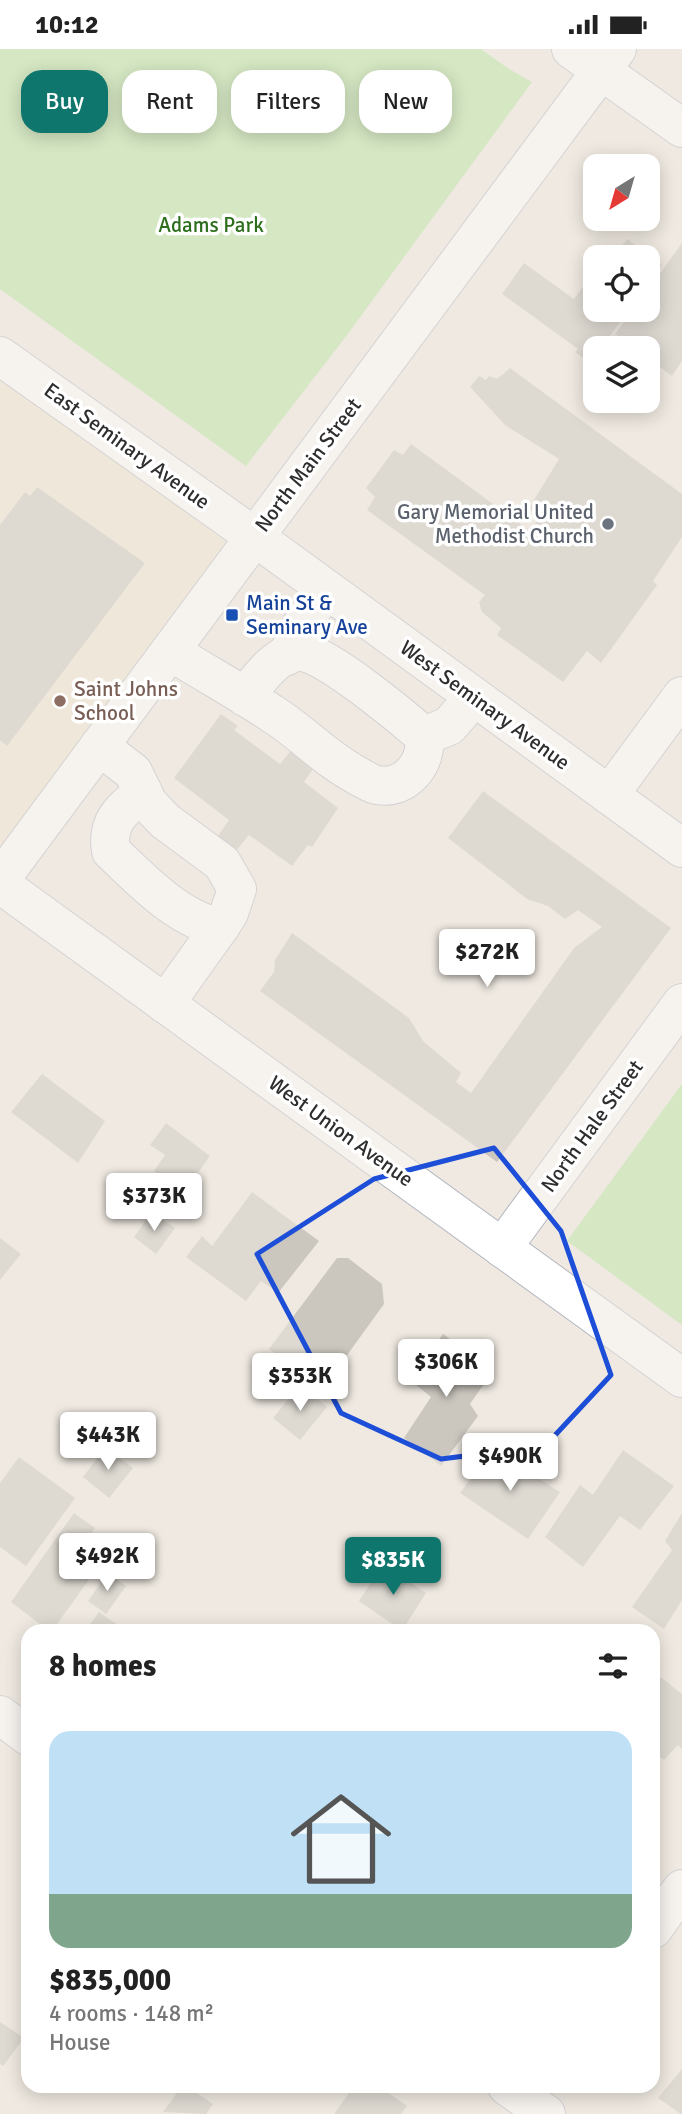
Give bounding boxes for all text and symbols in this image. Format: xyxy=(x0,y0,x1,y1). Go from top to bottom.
text: 10:12 xyxy=(35,9,99,41)
chip: Buy xyxy=(21,70,108,133)
chip: Rent xyxy=(122,70,217,133)
chip: Filters xyxy=(231,70,345,133)
chip: New xyxy=(359,70,452,133)
north arrow xyxy=(583,154,660,231)
map controls xyxy=(583,154,660,413)
park label: Adams Park xyxy=(158,212,264,238)
button: locate xyxy=(583,245,660,322)
button: layers xyxy=(583,336,660,413)
street label: East Seminary Avenue xyxy=(39,377,215,515)
street label: North Main Street xyxy=(249,393,367,537)
place label: Gary Memorial United Methodist Church xyxy=(397,499,594,549)
marker: Gary Memorial United Methodist Church xyxy=(600,516,616,532)
place label: Main St & Seminary Ave xyxy=(246,590,368,640)
marker: Main St & Seminary Ave xyxy=(224,607,240,623)
street label: West Seminary Avenue xyxy=(395,635,575,775)
place label: Saint Johns School xyxy=(74,676,178,726)
marker: Saint Johns School xyxy=(52,693,68,709)
pin: $272K xyxy=(438,929,536,989)
text: $272K xyxy=(455,937,519,966)
street label: North Hale Street xyxy=(535,1055,649,1197)
street label: West Union Avenue xyxy=(264,1070,418,1192)
pin: $373K xyxy=(105,1173,203,1233)
text: $373K xyxy=(122,1181,186,1210)
pin: $306K xyxy=(397,1339,495,1399)
text: $306K xyxy=(414,1347,478,1376)
pin: $353K xyxy=(251,1353,349,1413)
text: $353K xyxy=(268,1361,332,1390)
pin: $443K xyxy=(59,1413,157,1472)
text: $443K xyxy=(76,1420,140,1449)
pin: $490K xyxy=(461,1433,559,1493)
text: $490K xyxy=(478,1441,542,1470)
pin: $492K xyxy=(58,1533,156,1593)
pin: $835K xyxy=(344,1537,442,1597)
text: $492K xyxy=(75,1541,139,1570)
text: $835K xyxy=(361,1545,425,1574)
icon: filters xyxy=(594,1647,632,1685)
text: 8 homes xyxy=(49,1648,156,1685)
icon: home xyxy=(278,1776,404,1902)
text: $835,000 xyxy=(49,1962,171,1999)
text: 4 rooms · 148 m² xyxy=(49,1999,214,2028)
text: House xyxy=(49,2028,111,2057)

